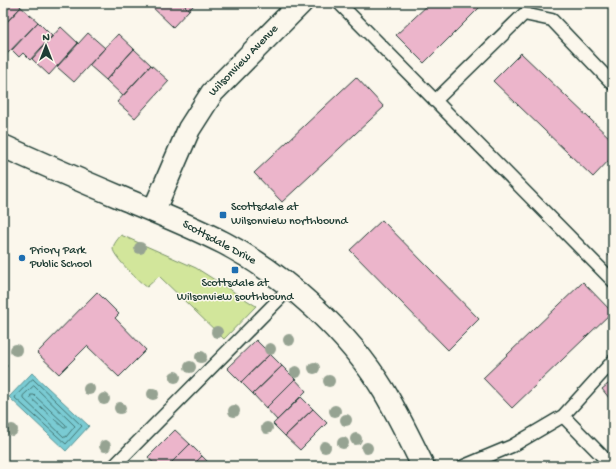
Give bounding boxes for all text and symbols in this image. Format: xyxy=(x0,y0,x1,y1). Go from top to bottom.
street label: Wilsonview Avenue xyxy=(206,22,282,100)
north arrow xyxy=(26,26,66,66)
text: N xyxy=(42,32,50,44)
place label: Scottsdale at Wilsonview northbound xyxy=(231,201,348,229)
marker: Scottsdale at Wilsonview northbound xyxy=(218,210,228,220)
street label: Scottsdale Drive xyxy=(180,218,259,269)
place label: Priory Park Public School xyxy=(29,244,92,272)
marker: Priory Park Public School xyxy=(17,253,27,263)
marker: Scottsdale at Wilsonview southbound xyxy=(230,265,240,275)
place label: Scottsdale at Wilsonview southbound xyxy=(177,277,294,305)

